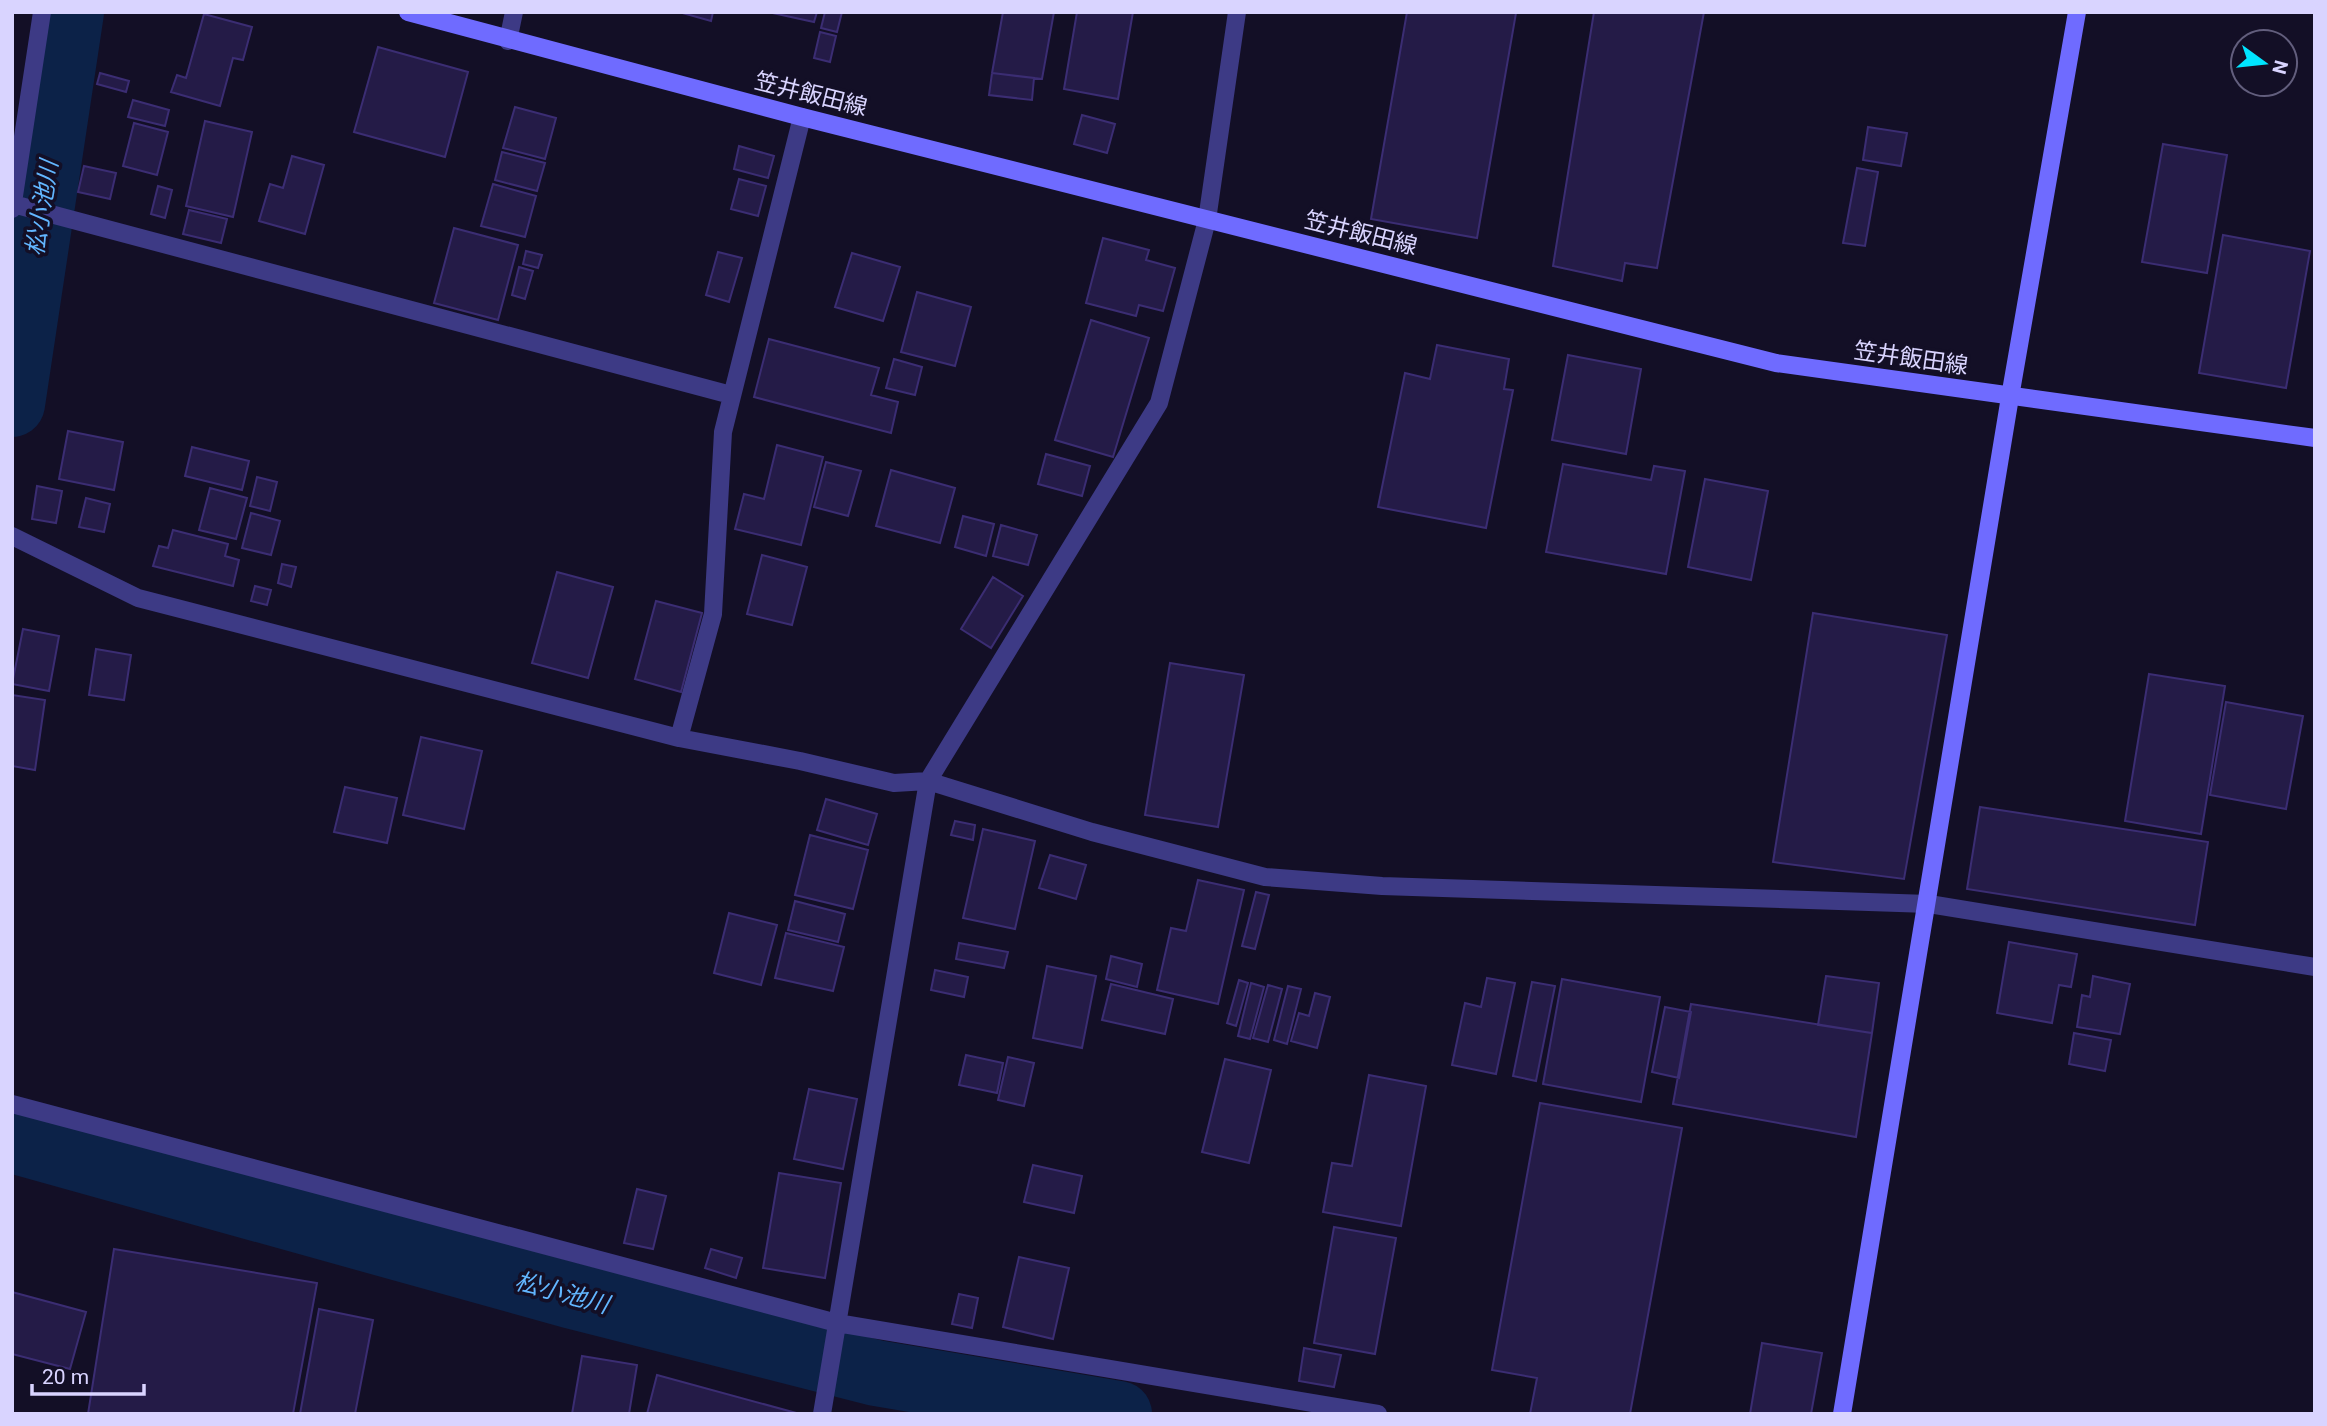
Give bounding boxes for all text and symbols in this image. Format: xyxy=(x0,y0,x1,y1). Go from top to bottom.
north arrow xyxy=(2229,28,2299,98)
text: N xyxy=(2267,58,2293,77)
street label: 笠井飯田線 xyxy=(752,67,870,121)
water label: 松小池川 xyxy=(21,155,64,258)
street label: 笠井飯田線 xyxy=(1302,206,1420,260)
street label: 笠井飯田線 xyxy=(1852,337,1970,380)
water label: 松小池川 xyxy=(512,1267,615,1320)
scale bar xyxy=(32,1352,144,1396)
text: 20 m xyxy=(42,1365,89,1389)

